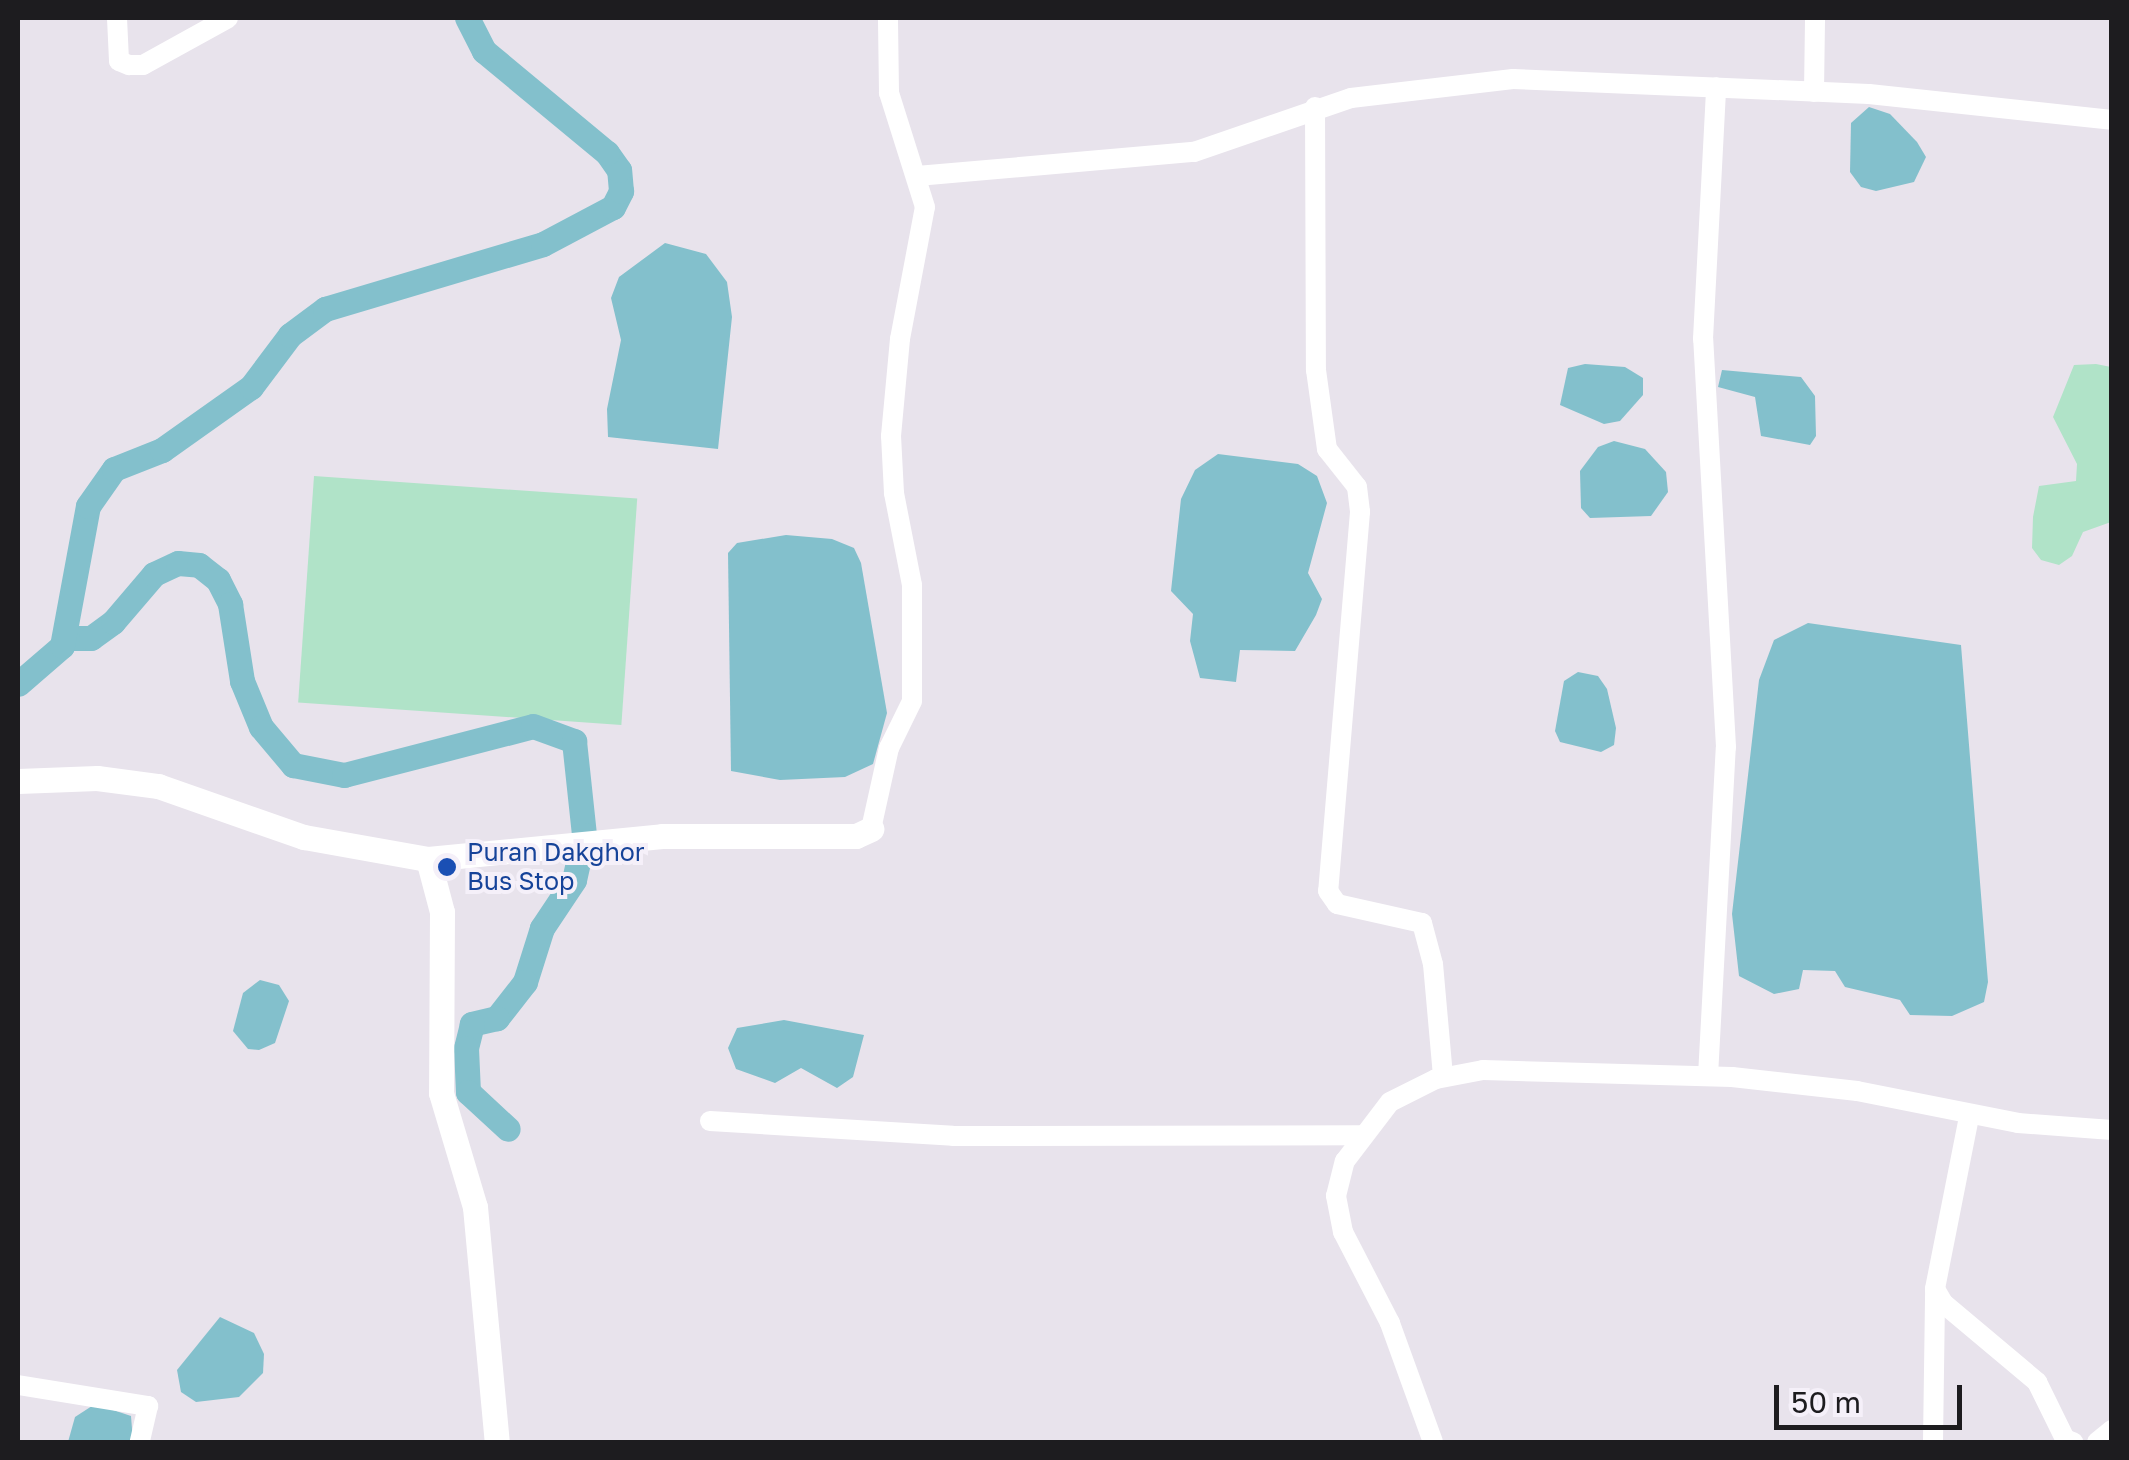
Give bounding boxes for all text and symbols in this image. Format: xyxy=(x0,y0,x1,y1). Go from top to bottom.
place label: Puran Dakghor Bus Stop xyxy=(467,838,644,897)
marker: Puran Dakghor Bus Stop xyxy=(436,856,458,878)
scale bar xyxy=(1779,1365,1966,1427)
text: 50 m xyxy=(1791,1384,1861,1420)

